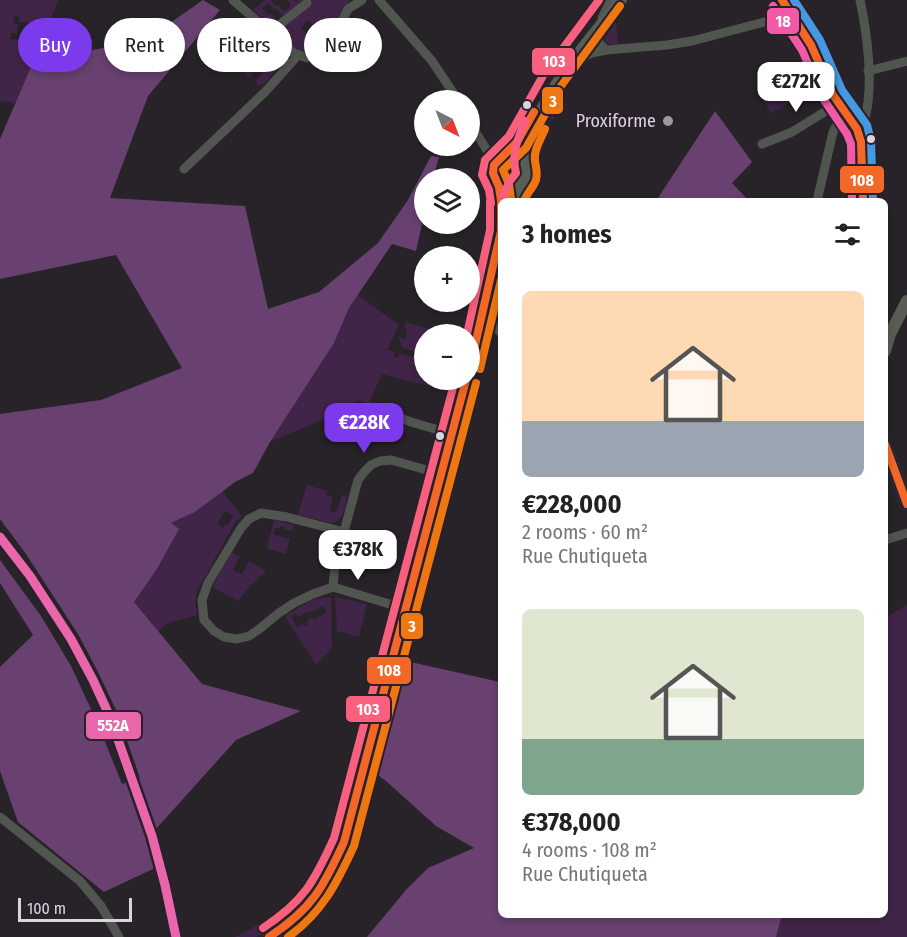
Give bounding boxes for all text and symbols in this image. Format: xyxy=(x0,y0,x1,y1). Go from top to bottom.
line badge: 18 xyxy=(766,7,800,35)
text: 18 xyxy=(775,12,791,31)
chip: Buy xyxy=(18,18,92,72)
chip: Rent xyxy=(104,18,185,72)
chip: Filters xyxy=(197,18,292,72)
chip: New xyxy=(304,18,382,72)
line badge: 103 xyxy=(531,47,576,76)
text: 103 xyxy=(543,52,566,71)
pin: €272K xyxy=(754,62,838,113)
text: €272K xyxy=(771,69,821,93)
line badge: 3 xyxy=(541,86,564,115)
north arrow xyxy=(414,90,480,156)
map controls xyxy=(414,90,480,390)
text: 3 xyxy=(548,92,557,111)
unlabelled marker xyxy=(521,99,533,111)
place label: Proxiforme xyxy=(576,110,656,132)
marker: Proxiforme xyxy=(661,114,675,128)
unlabelled marker xyxy=(865,133,877,145)
line badge: 108 xyxy=(839,165,885,194)
button: layers xyxy=(414,168,480,234)
text: 108 xyxy=(850,171,875,190)
icon: filters xyxy=(831,218,864,251)
text: 3 homes xyxy=(522,219,612,250)
button: + xyxy=(414,246,480,312)
button: − xyxy=(414,324,480,390)
icon: home xyxy=(639,330,747,438)
pin: €228K xyxy=(322,403,406,454)
text: €228K xyxy=(338,410,390,434)
unlabelled marker xyxy=(434,430,446,442)
text: €228,000 xyxy=(522,489,622,520)
text: 2 rooms · 60 m² xyxy=(522,520,648,544)
pin: €378K xyxy=(316,530,400,581)
text: €378K xyxy=(333,537,383,561)
text: Rue Chutiqueta xyxy=(522,544,648,568)
line badge: 3 xyxy=(400,612,424,640)
text: 3 xyxy=(407,617,416,636)
icon: home xyxy=(639,648,747,756)
line badge: 108 xyxy=(366,656,412,685)
text: 108 xyxy=(377,661,402,680)
line badge: 103 xyxy=(345,695,391,723)
text: 103 xyxy=(357,700,380,719)
line badge: 552A xyxy=(85,711,142,740)
text: 552A xyxy=(97,716,129,735)
text: €378,000 xyxy=(522,807,621,838)
text: 4 rooms · 108 m² xyxy=(522,838,657,862)
text: Rue Chutiqueta xyxy=(522,862,648,886)
scale bar xyxy=(18,895,132,922)
text: 100 m xyxy=(27,899,66,918)

